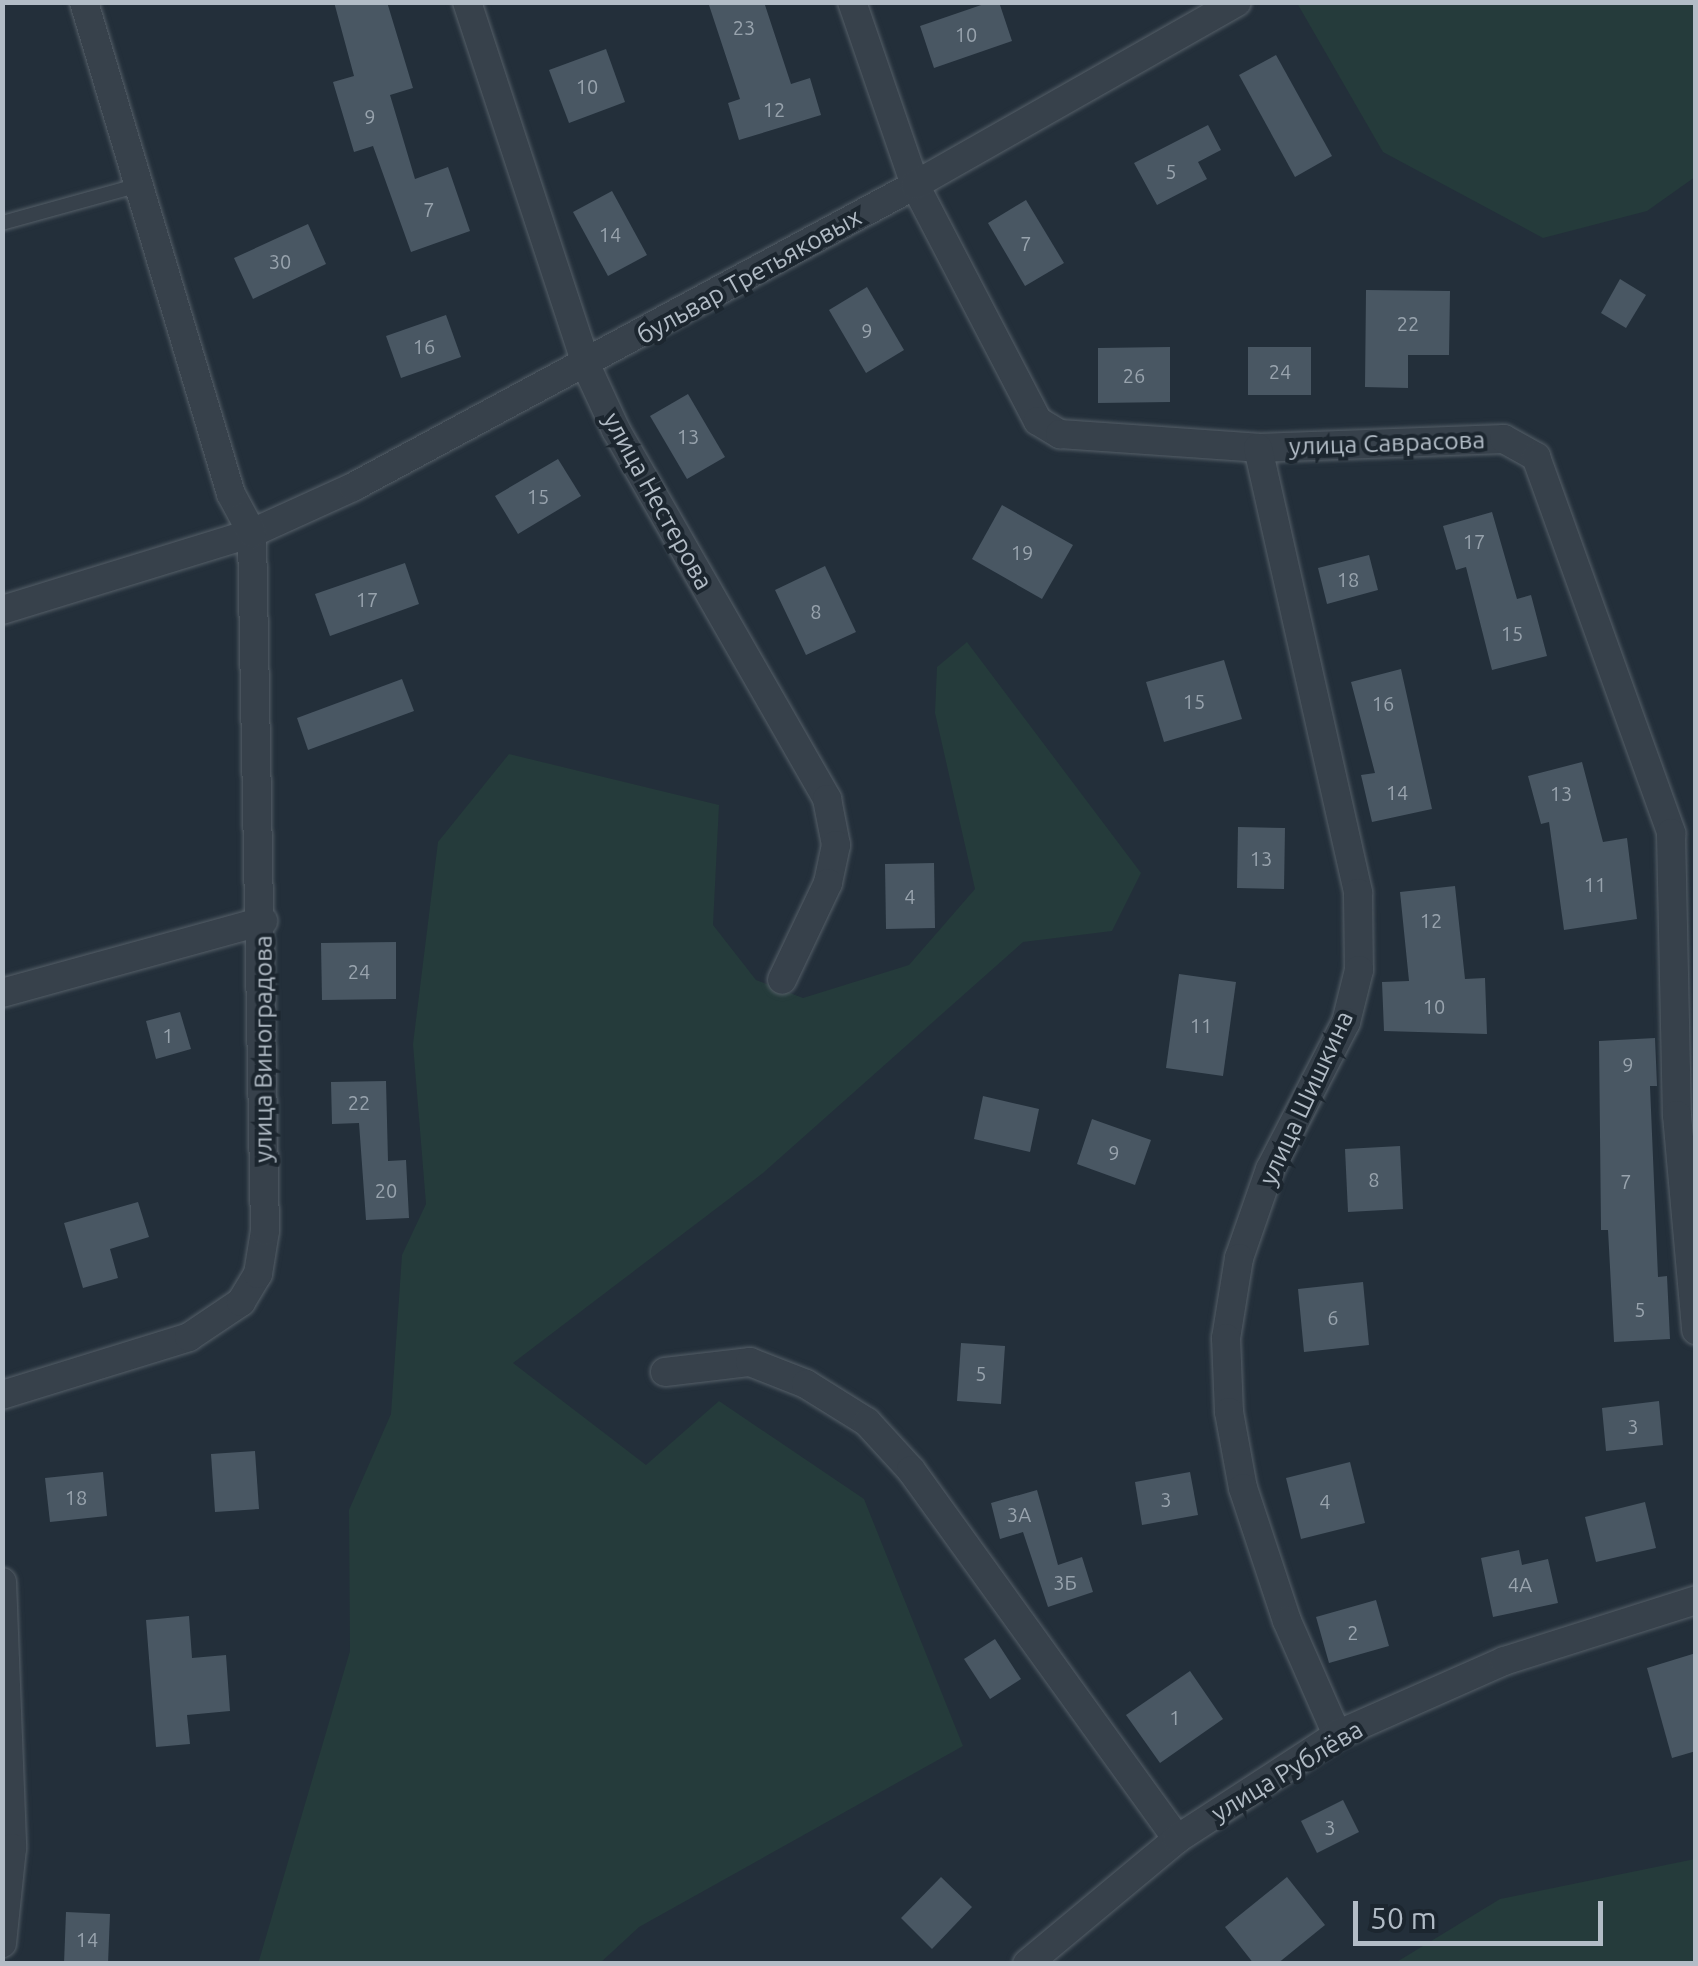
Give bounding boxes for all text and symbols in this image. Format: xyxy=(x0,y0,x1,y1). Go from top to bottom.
house number: 23 xyxy=(733,15,755,39)
house number: 10 xyxy=(955,22,977,46)
house number: 10 xyxy=(576,74,598,98)
house number: 12 xyxy=(763,97,785,121)
house number: 9 xyxy=(364,104,376,128)
house number: 5 xyxy=(1165,159,1177,183)
house number: 7 xyxy=(423,197,435,221)
street label: бульвар Третьяковых xyxy=(632,202,866,350)
house number: 14 xyxy=(599,222,621,246)
house number: 7 xyxy=(1020,231,1032,255)
house number: 30 xyxy=(269,249,291,273)
house number: 22 xyxy=(1397,311,1419,335)
house number: 9 xyxy=(861,318,873,342)
house number: 16 xyxy=(413,334,435,358)
house number: 24 xyxy=(1269,359,1291,383)
house number: 26 xyxy=(1123,363,1145,387)
street label: улица Нестерова xyxy=(597,407,719,595)
house number: 13 xyxy=(677,424,699,448)
street label: улица Саврасова xyxy=(1288,425,1486,461)
house number: 15 xyxy=(527,484,549,508)
house number: 17 xyxy=(1463,529,1485,553)
house number: 19 xyxy=(1011,540,1033,564)
house number: 18 xyxy=(1337,567,1359,591)
house number: 17 xyxy=(356,587,378,611)
house number: 8 xyxy=(810,599,822,623)
house number: 15 xyxy=(1501,621,1523,645)
house number: 15 xyxy=(1183,689,1205,713)
house number: 16 xyxy=(1372,691,1394,715)
house number: 14 xyxy=(1386,780,1408,804)
house number: 13 xyxy=(1550,781,1572,805)
house number: 13 xyxy=(1250,846,1272,870)
house number: 11 xyxy=(1584,872,1606,896)
house number: 4 xyxy=(904,884,916,908)
house number: 12 xyxy=(1420,908,1442,932)
street label: улица Виноградова xyxy=(248,935,278,1163)
house number: 24 xyxy=(348,959,370,983)
house number: 10 xyxy=(1423,994,1445,1018)
street label: улица Шишкина xyxy=(1253,1006,1359,1190)
house number: 11 xyxy=(1190,1013,1212,1037)
house number: 1 xyxy=(162,1023,174,1047)
house number: 9 xyxy=(1622,1052,1634,1076)
house number: 22 xyxy=(348,1090,370,1114)
house number: 9 xyxy=(1108,1140,1120,1164)
house number: 8 xyxy=(1368,1167,1380,1191)
house number: 7 xyxy=(1620,1169,1632,1193)
house number: 20 xyxy=(375,1178,397,1202)
house number: 5 xyxy=(1634,1297,1646,1321)
house number: 6 xyxy=(1327,1305,1339,1329)
house number: 5 xyxy=(975,1361,987,1385)
house number: 3 xyxy=(1627,1414,1639,1438)
house number: 18 xyxy=(65,1485,87,1509)
house number: 3 xyxy=(1160,1487,1172,1511)
house number: 4 xyxy=(1319,1489,1331,1513)
house number: 3А xyxy=(1007,1502,1031,1526)
house number: 3Б xyxy=(1053,1570,1077,1594)
house number: 4А xyxy=(1508,1572,1532,1596)
house number: 2 xyxy=(1347,1620,1359,1644)
house number: 1 xyxy=(1169,1705,1181,1729)
street label: улица Рублёва xyxy=(1206,1714,1368,1828)
house number: 3 xyxy=(1324,1815,1336,1839)
scale bar xyxy=(1358,1881,1608,1943)
text: 50 m xyxy=(1370,1901,1437,1935)
house number: 14 xyxy=(76,1927,98,1951)

